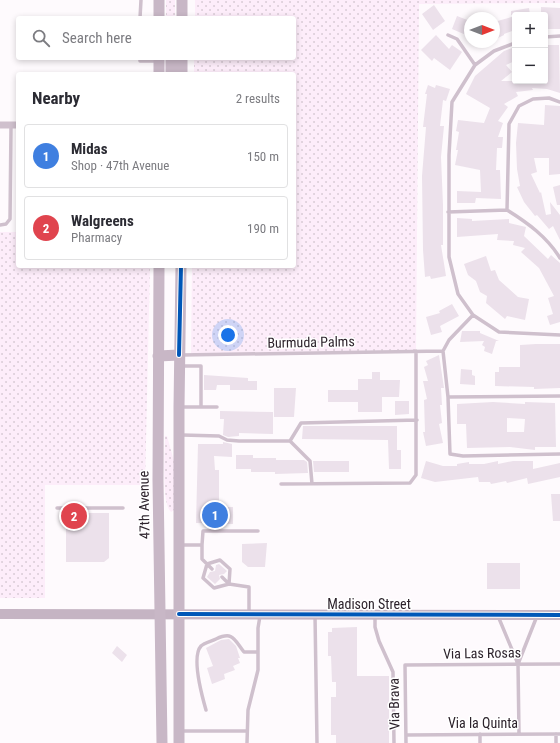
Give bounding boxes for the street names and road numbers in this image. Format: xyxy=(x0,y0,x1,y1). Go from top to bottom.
street label: Burmuda Palms xyxy=(267,333,355,351)
street label: 47th Avenue xyxy=(135,470,153,539)
street label: Madison Street xyxy=(327,596,411,612)
street label: Via Las Rosas xyxy=(443,644,521,662)
street label: Via Brava xyxy=(386,678,402,730)
street label: Via la Quinta xyxy=(448,715,518,731)

